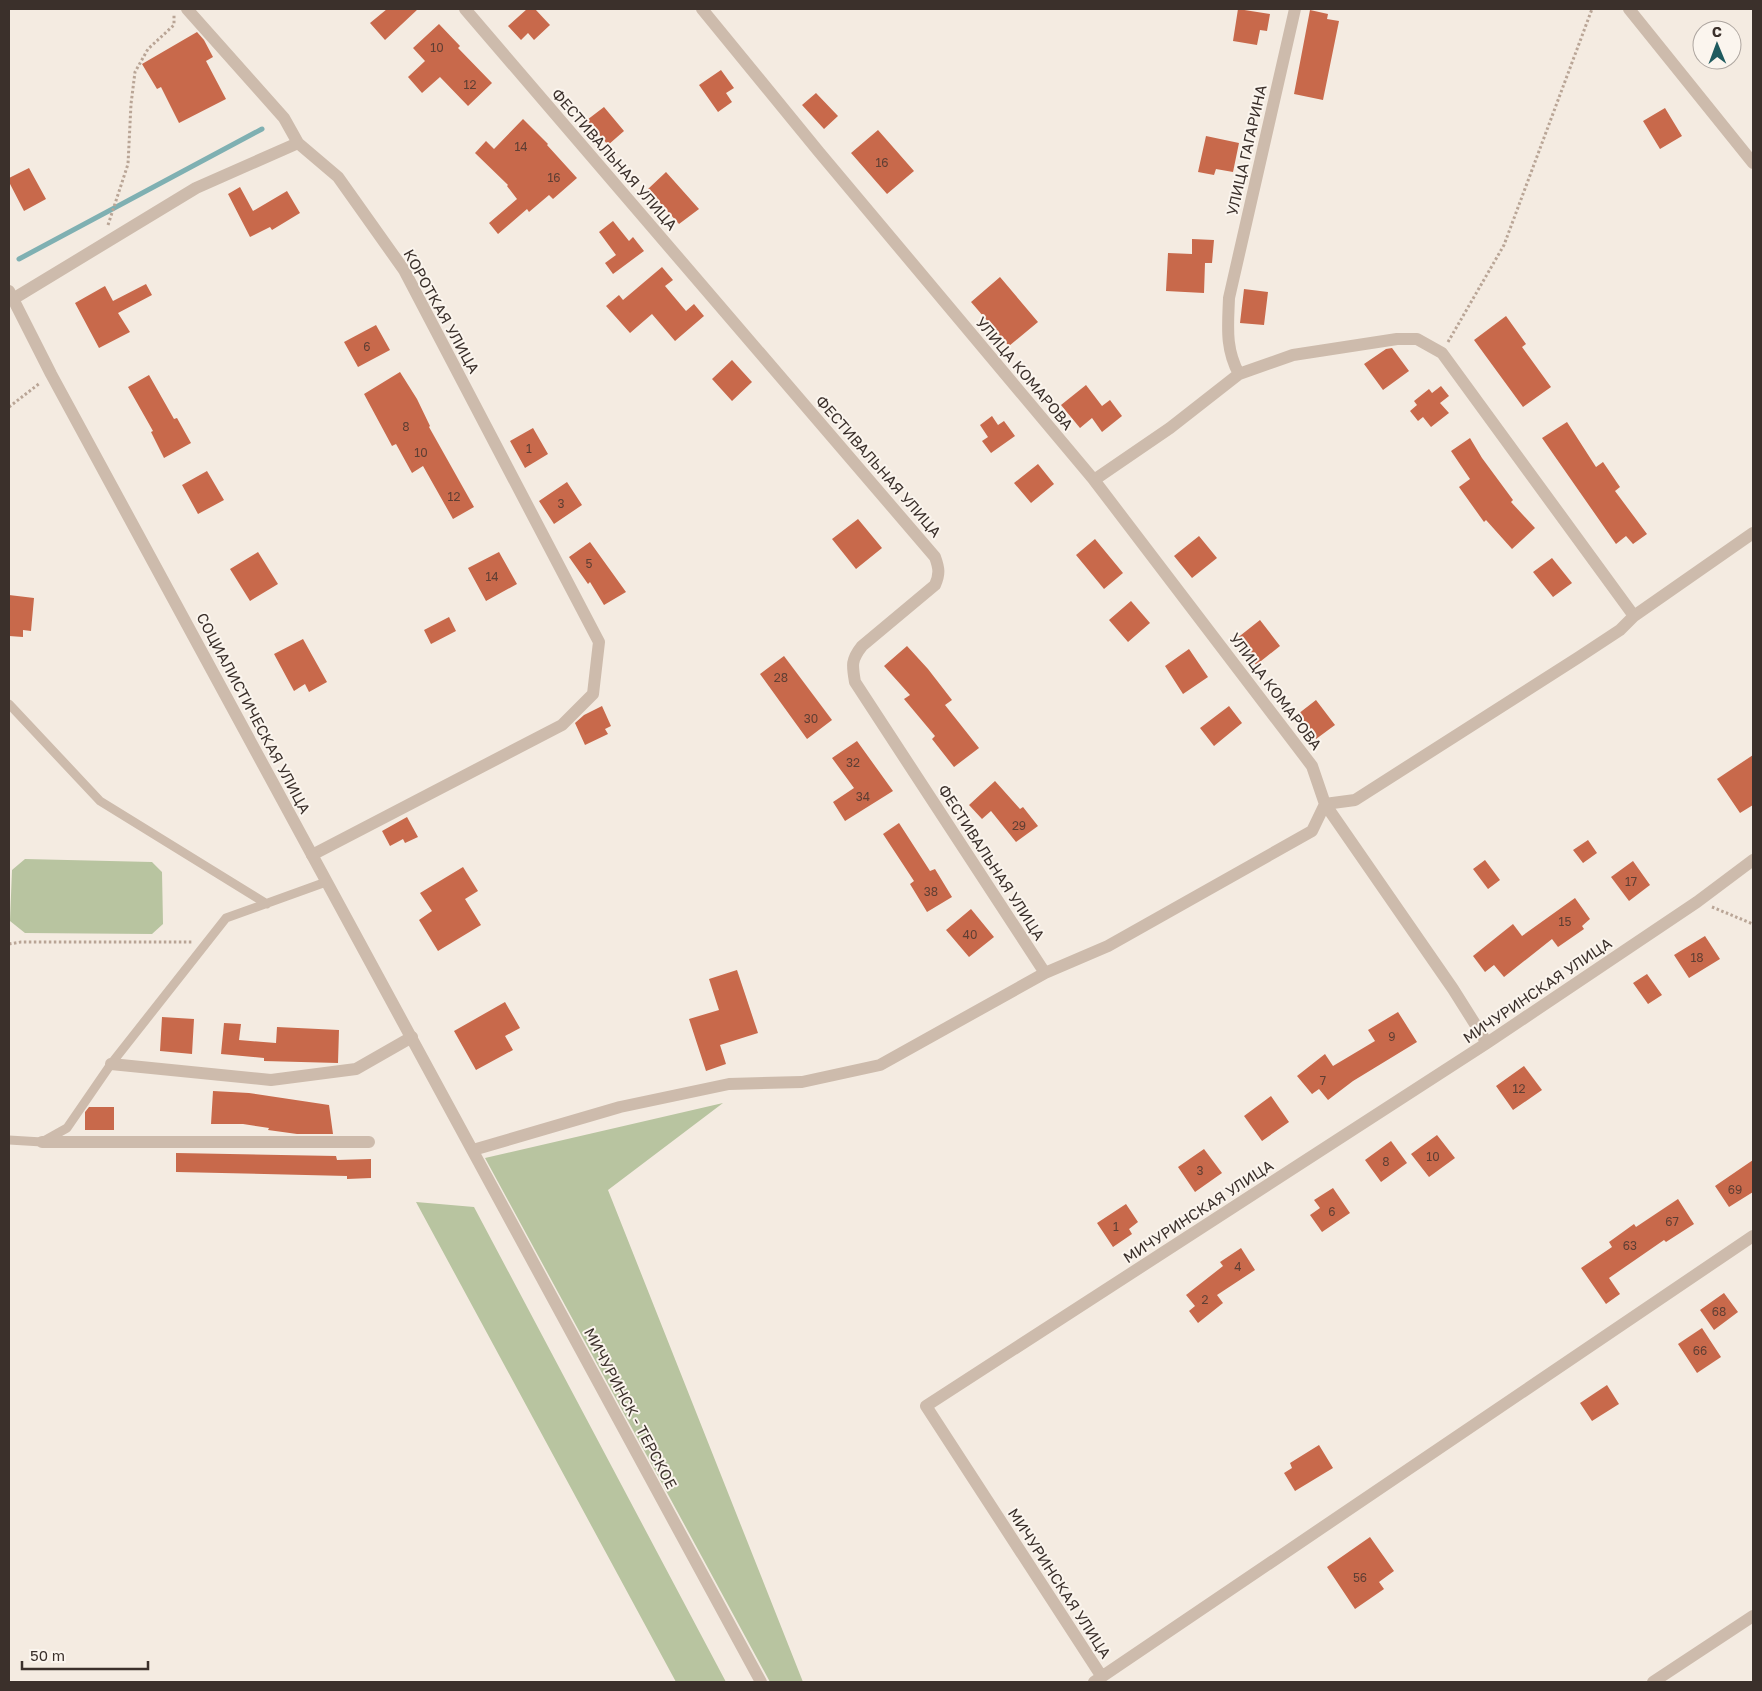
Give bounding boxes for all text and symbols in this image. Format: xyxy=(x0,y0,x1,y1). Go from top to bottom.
north arrow xyxy=(1692,20,1742,70)
text: С xyxy=(1712,23,1722,40)
house number: 10 xyxy=(430,40,444,55)
house number: 12 xyxy=(464,77,476,92)
street label: УЛИЦА ГАГАРИНА xyxy=(1222,83,1270,217)
street label: ФЕСТИВАЛЬНАЯ УЛИЦА xyxy=(549,84,681,234)
house number: 14 xyxy=(514,139,528,154)
house number: 16 xyxy=(875,155,889,170)
house number: 16 xyxy=(547,170,561,185)
street label: КОРОТКАЯ УЛИЦА xyxy=(400,246,484,376)
street label: УЛИЦА КОМАРОВА xyxy=(972,313,1078,433)
house number: 6 xyxy=(363,339,371,354)
street label: ФЕСТИВАЛЬНАЯ УЛИЦА xyxy=(813,391,945,541)
house number: 8 xyxy=(402,419,410,434)
house number: 1 xyxy=(526,441,532,456)
house number: 10 xyxy=(414,445,428,460)
house number: 12 xyxy=(448,489,460,504)
house number: 3 xyxy=(557,496,565,511)
house number: 5 xyxy=(586,556,593,571)
house number: 14 xyxy=(485,569,499,584)
street label: СОЦИАЛИСТИЧЕСКАЯ УЛИЦА xyxy=(193,610,315,816)
street label: УЛИЦА КОМАРОВА xyxy=(1226,629,1326,753)
house number: 28 xyxy=(774,670,788,685)
house number: 30 xyxy=(804,711,818,726)
house number: 32 xyxy=(846,755,860,770)
street label: ФЕСТИВАЛЬНАЯ УЛИЦА xyxy=(935,781,1049,943)
house number: 34 xyxy=(856,789,870,804)
house number: 29 xyxy=(1012,818,1026,833)
house number: 17 xyxy=(1625,874,1637,889)
house number: 38 xyxy=(924,884,938,899)
house number: 15 xyxy=(1559,914,1571,929)
house number: 40 xyxy=(963,927,977,942)
street label: МИЧУРИНСКАЯ УЛИЦА xyxy=(1459,934,1615,1046)
house number: 18 xyxy=(1690,950,1704,965)
house number: 9 xyxy=(1388,1029,1396,1044)
house number: 7 xyxy=(1320,1073,1326,1088)
house number: 12 xyxy=(1513,1081,1525,1096)
house number: 10 xyxy=(1426,1149,1440,1164)
house number: 8 xyxy=(1382,1154,1390,1169)
street label: МИЧУРИНСКАЯ УЛИЦА xyxy=(1120,1156,1276,1266)
house number: 3 xyxy=(1196,1163,1204,1178)
house number: 69 xyxy=(1728,1182,1742,1197)
house number: 6 xyxy=(1328,1204,1336,1219)
house number: 67 xyxy=(1665,1214,1679,1229)
house number: 1 xyxy=(1113,1219,1119,1234)
house number: 63 xyxy=(1623,1238,1637,1253)
house number: 4 xyxy=(1234,1259,1242,1274)
house number: 2 xyxy=(1202,1292,1209,1307)
house number: 68 xyxy=(1712,1304,1726,1319)
street label: МИЧУРИНСК - ТЕРСКОЕ xyxy=(581,1324,681,1492)
house number: 66 xyxy=(1693,1343,1707,1358)
street label: МИЧУРИНСКАЯ УЛИЦА xyxy=(1005,1505,1115,1661)
house number: 56 xyxy=(1353,1570,1367,1585)
scale bar xyxy=(22,1638,149,1670)
text: 50 m xyxy=(30,1646,65,1664)

